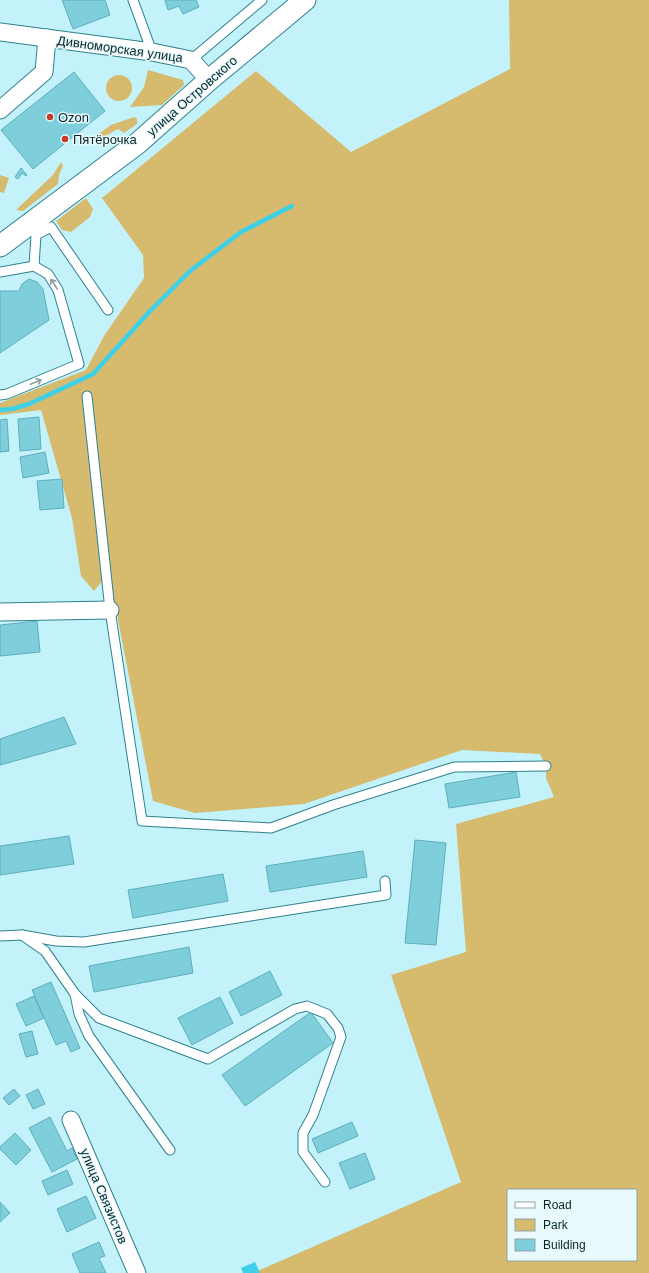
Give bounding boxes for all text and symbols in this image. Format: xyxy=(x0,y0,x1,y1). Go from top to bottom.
street label: Дивноморская улица xyxy=(56,33,185,65)
street label: улица Островского xyxy=(144,53,240,139)
place label: Ozon xyxy=(58,110,89,125)
marker: Ozon xyxy=(45,112,55,122)
place label: Пятёрочка xyxy=(73,132,137,147)
marker: Пятёрочка xyxy=(60,134,70,144)
one-way arrow xyxy=(50,279,58,290)
one-way arrow xyxy=(30,377,42,385)
street label: улица Связистов xyxy=(77,1146,131,1246)
legend xyxy=(507,1189,637,1261)
text: Road xyxy=(543,1198,572,1212)
text: Park xyxy=(543,1218,569,1232)
text: Building xyxy=(543,1238,586,1252)

